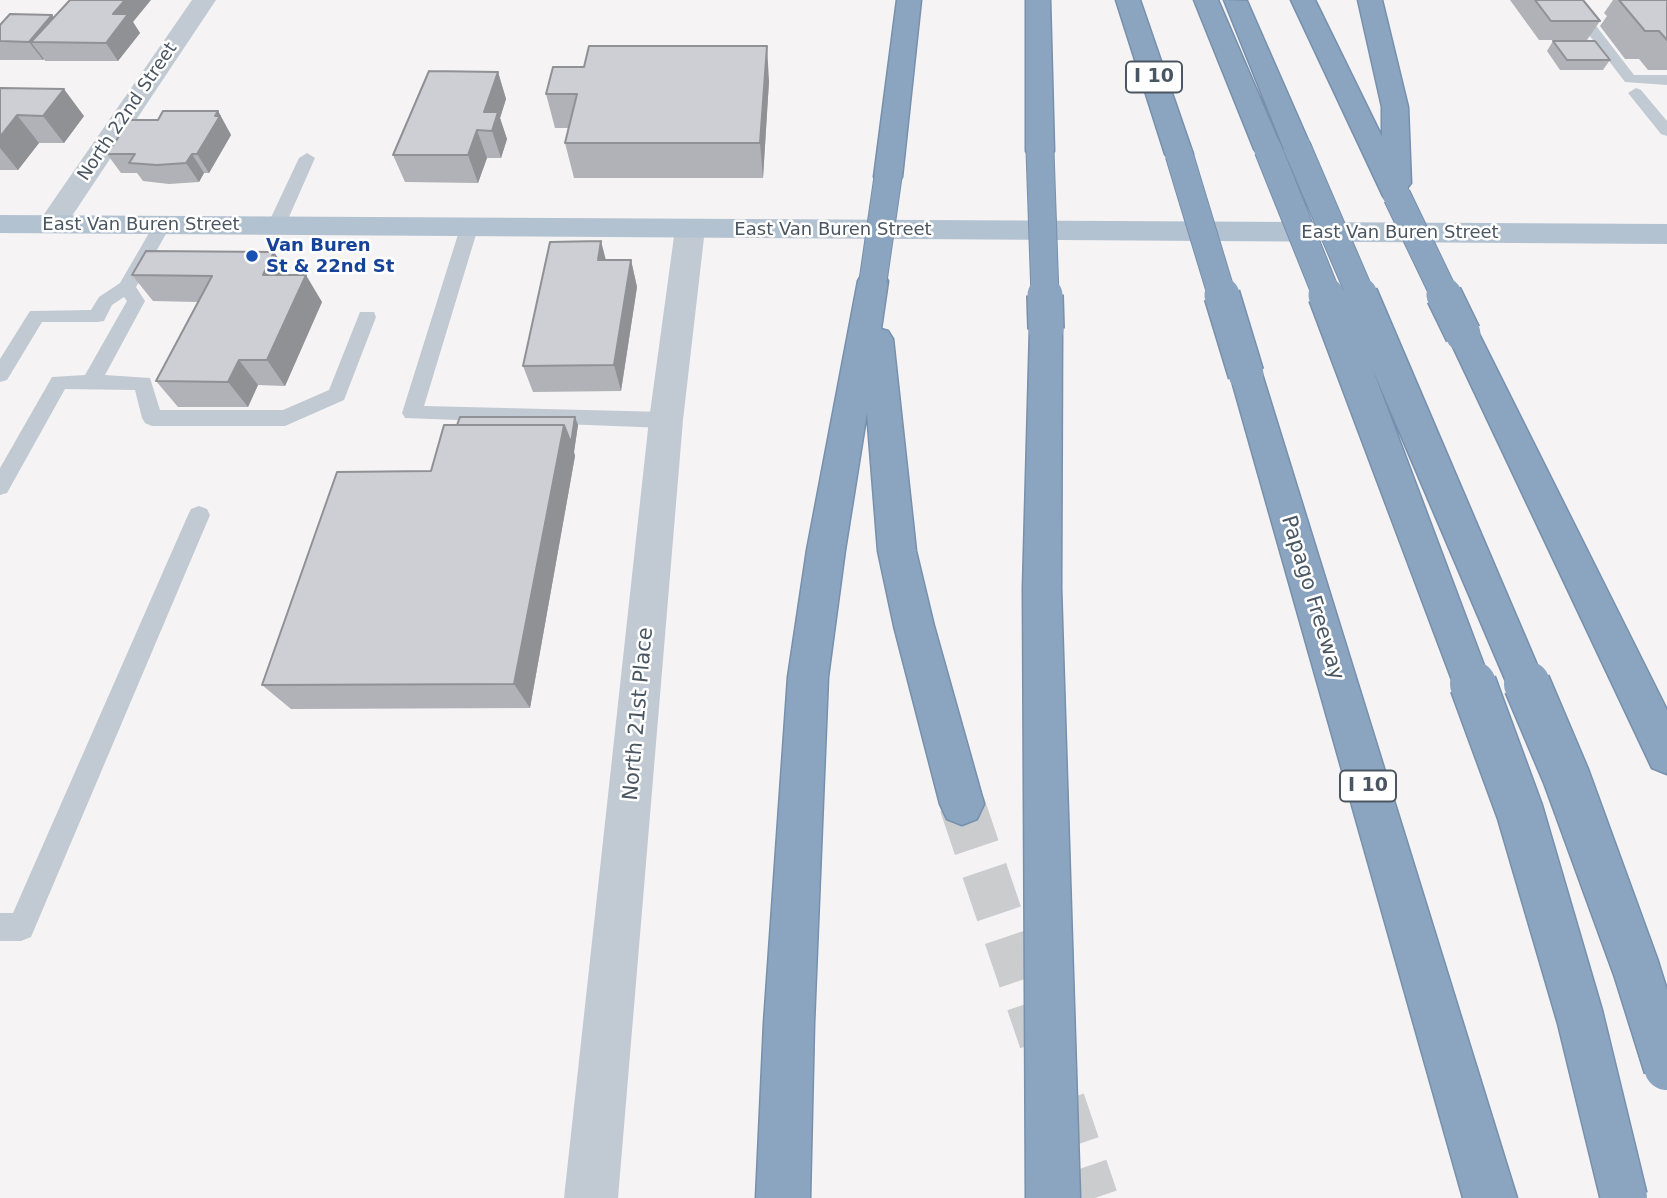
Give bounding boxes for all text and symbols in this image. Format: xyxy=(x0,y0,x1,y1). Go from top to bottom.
street label: North 22nd Street xyxy=(74,39,182,185)
road number: I 10 xyxy=(1126,61,1182,92)
street label: East Van Buren Street xyxy=(42,214,240,236)
street label: East Van Buren Street xyxy=(734,219,932,241)
street label: East Van Buren Street xyxy=(1301,222,1499,244)
place label: Van Buren St & 22nd St xyxy=(266,235,394,278)
marker: Van Buren St & 22nd St xyxy=(244,248,260,264)
street label: Papago Freeway xyxy=(1275,513,1349,683)
street label: North 21st Place xyxy=(619,626,659,802)
road number: I 10 xyxy=(1340,771,1396,802)

